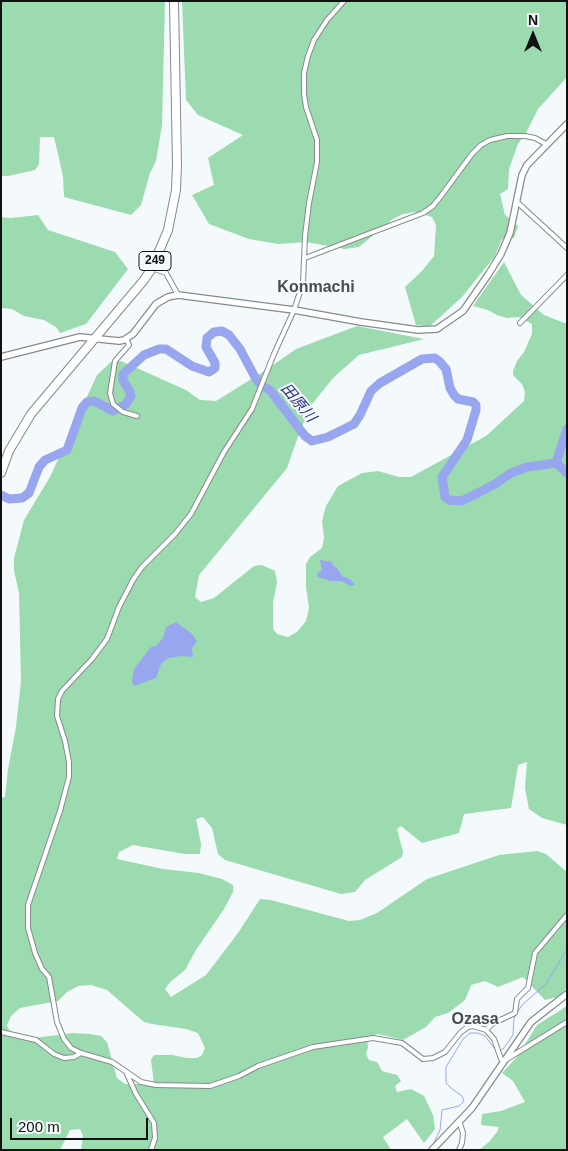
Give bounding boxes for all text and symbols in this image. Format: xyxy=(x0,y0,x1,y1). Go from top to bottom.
north arrow xyxy=(508,10,558,60)
text: N xyxy=(528,12,538,28)
road number: 249 xyxy=(139,252,171,270)
district label: Konmachi xyxy=(277,278,355,298)
water label: 田原川 xyxy=(277,380,319,426)
district label: Ozasa xyxy=(451,1010,499,1030)
scale bar xyxy=(12,1108,150,1140)
text: 200 m xyxy=(18,1118,60,1135)

